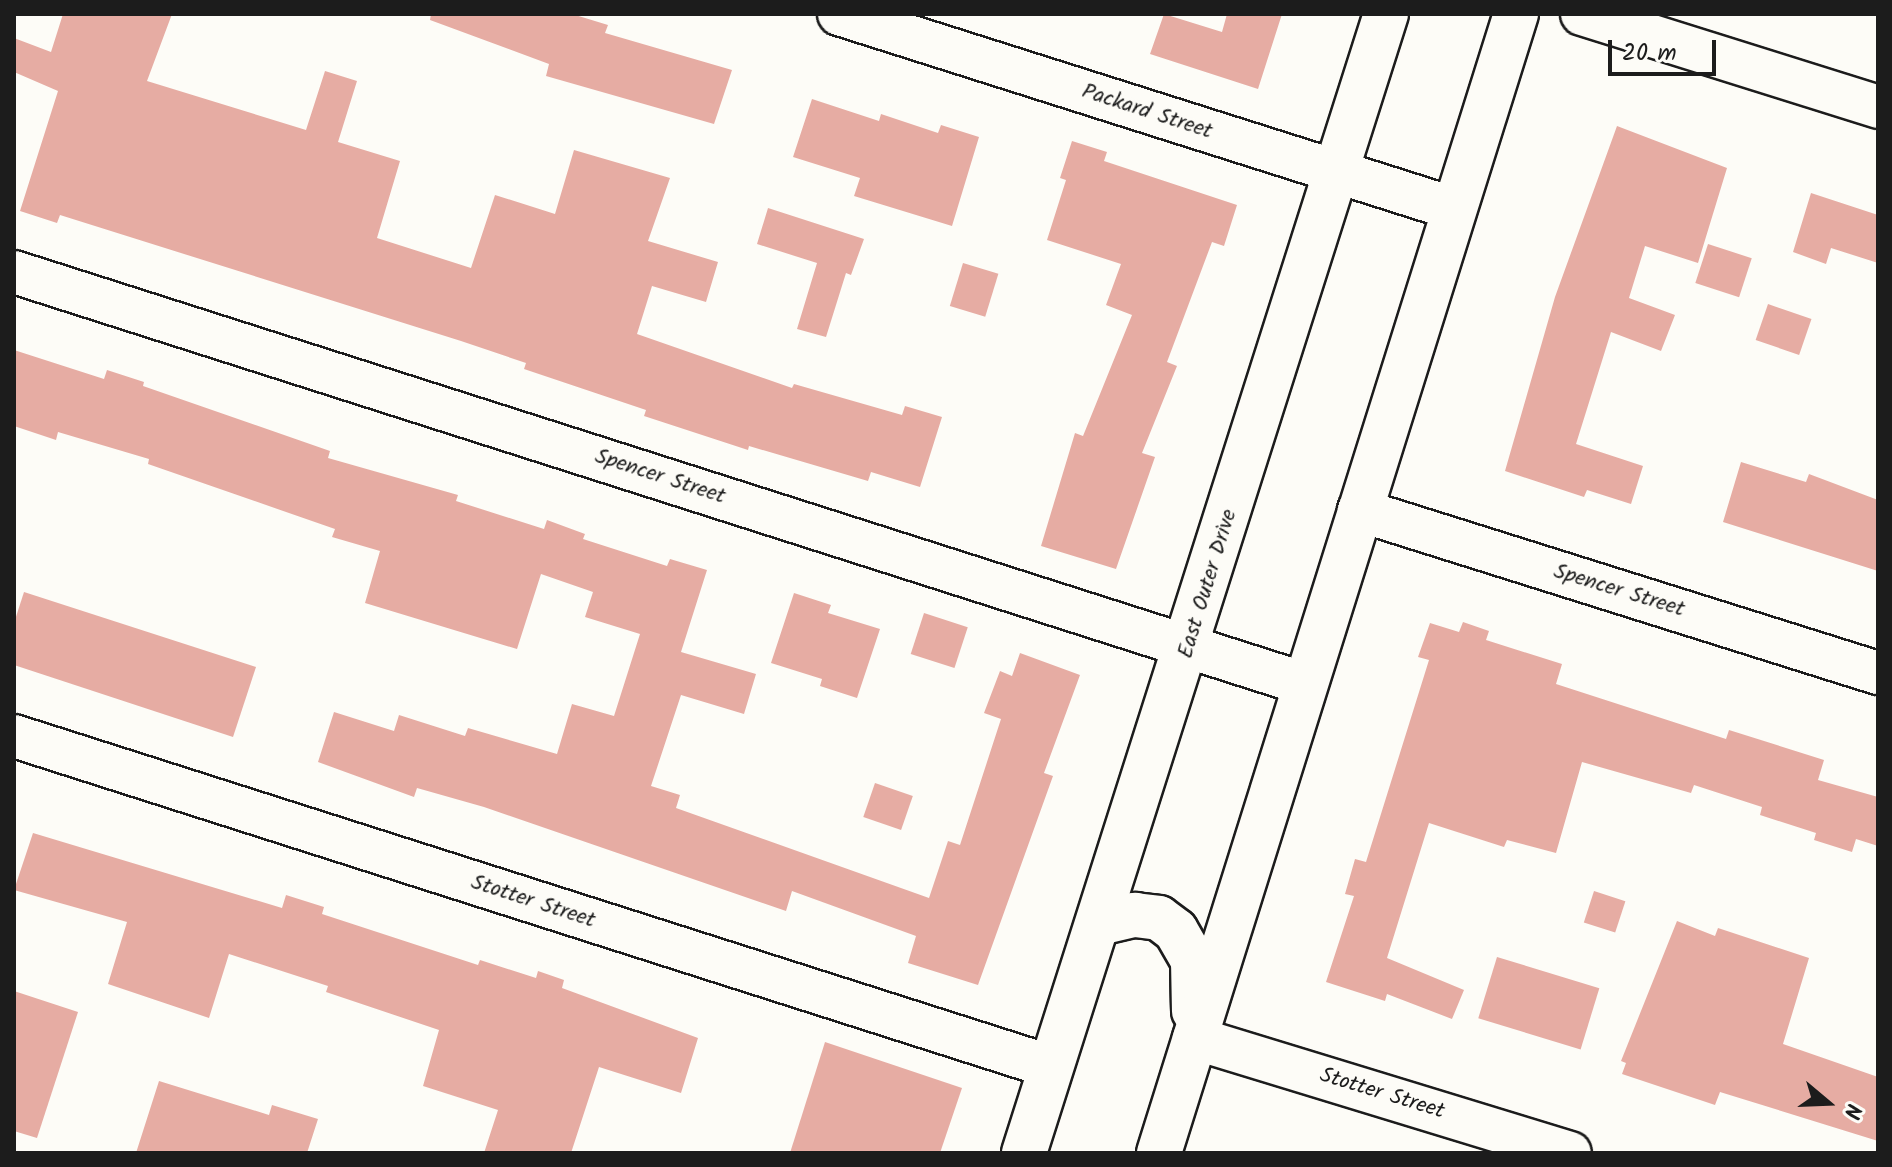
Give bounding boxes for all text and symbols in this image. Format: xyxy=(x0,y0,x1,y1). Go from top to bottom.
scale bar xyxy=(1612,24,1720,74)
text: 20 m xyxy=(1622,34,1677,73)
street label: Packard Street xyxy=(1078,79,1216,145)
street label: Spencer Street xyxy=(592,444,728,510)
street label: East Outer Drive xyxy=(1173,506,1243,662)
street label: Spencer Street xyxy=(1550,559,1688,623)
street label: Stotter Street xyxy=(468,870,598,934)
street label: Stotter Street xyxy=(1316,1063,1448,1125)
north arrow xyxy=(1788,1063,1868,1143)
text: N xyxy=(1832,1099,1870,1123)

